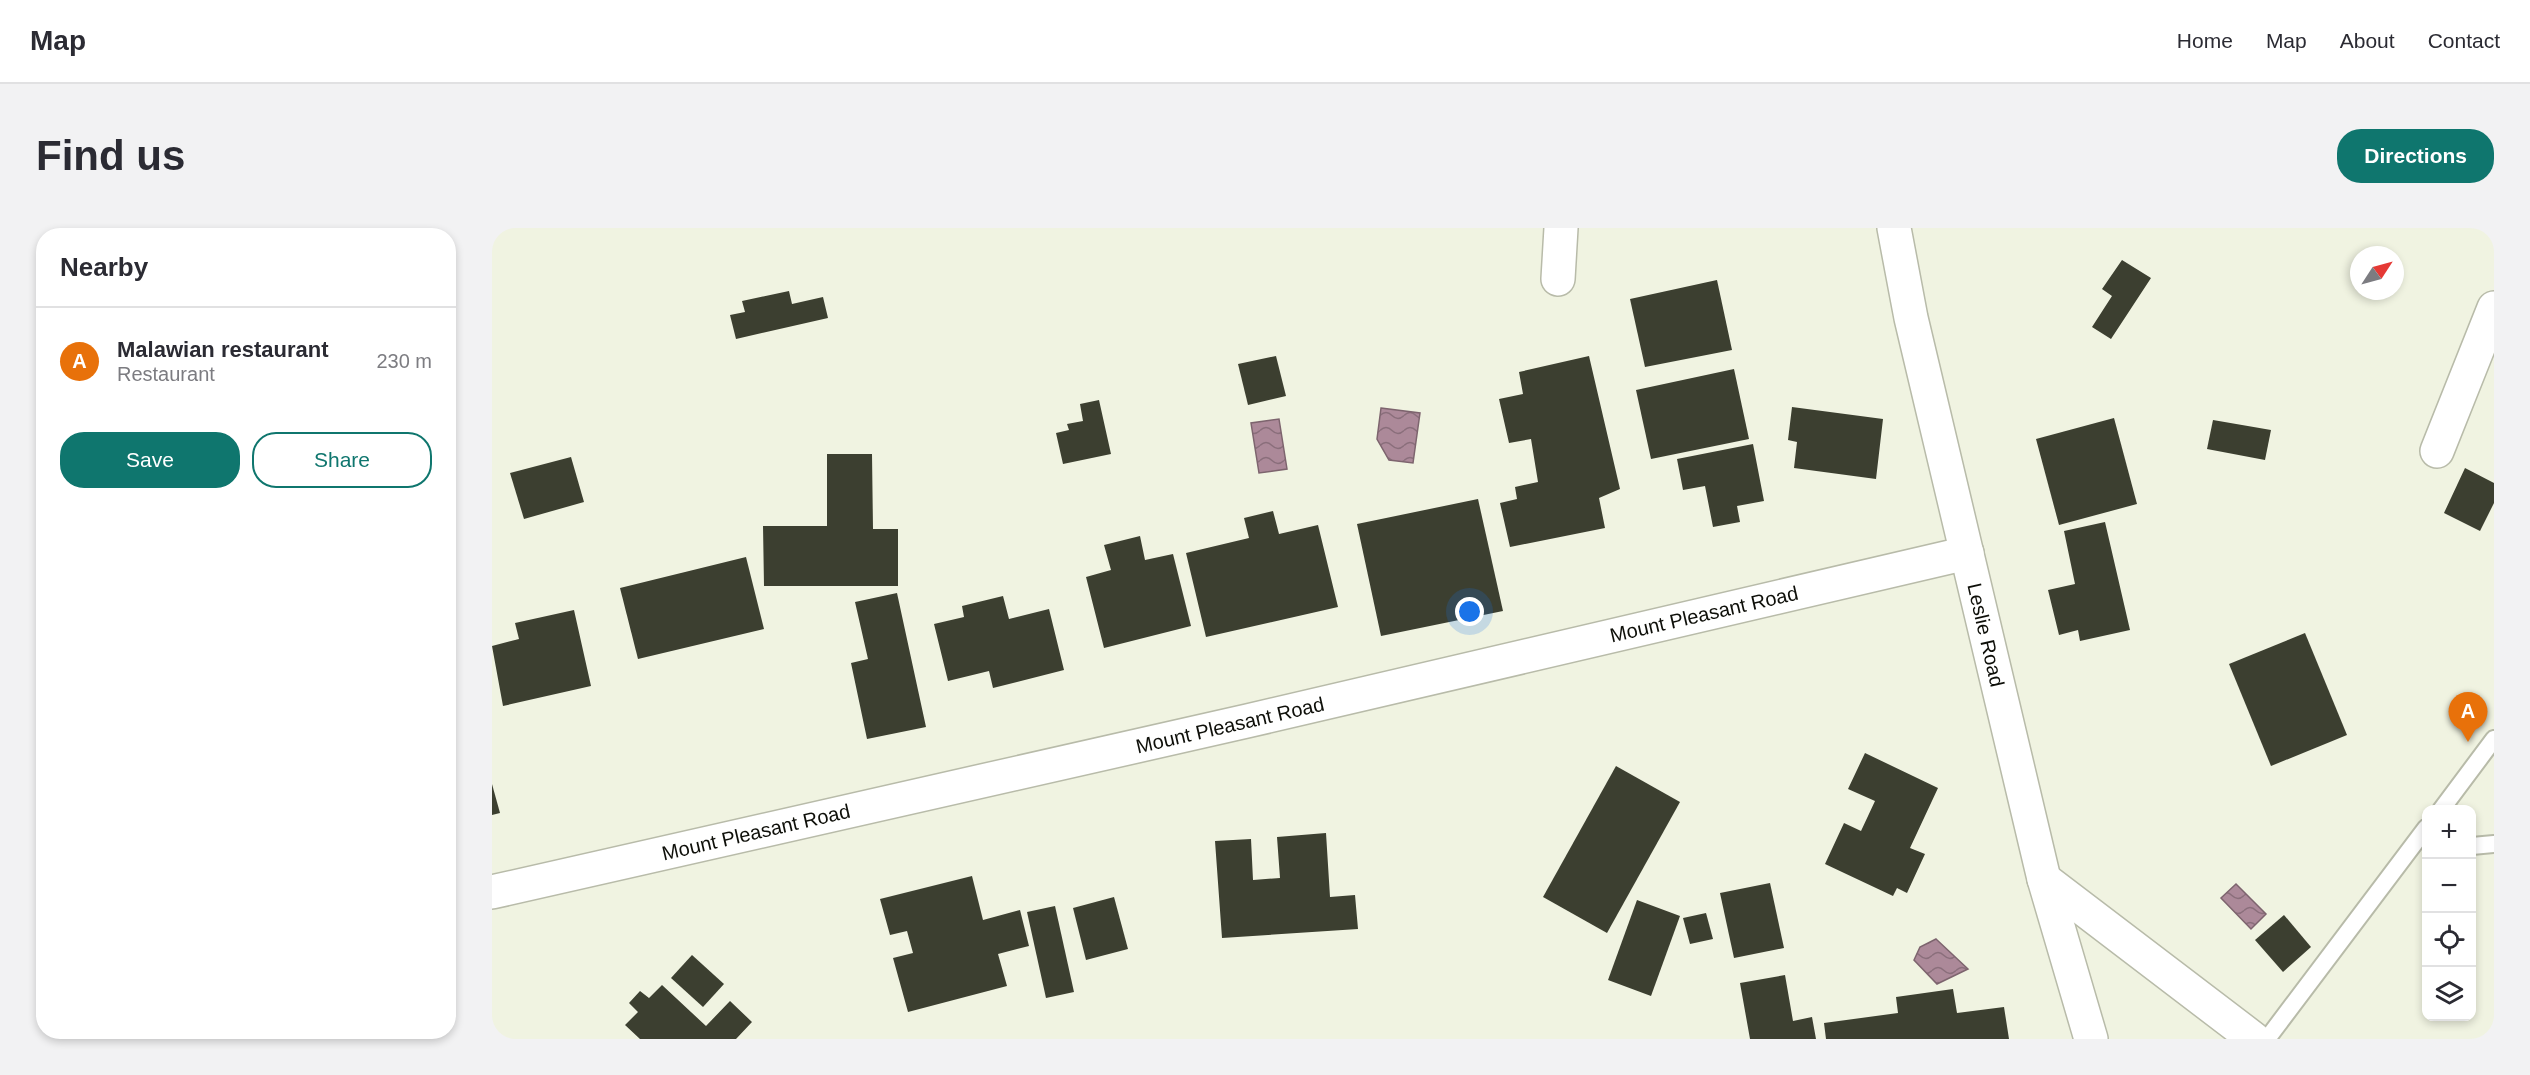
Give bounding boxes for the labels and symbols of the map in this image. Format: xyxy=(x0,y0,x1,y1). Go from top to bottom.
north arrow xyxy=(2350,246,2404,300)
street label: Leslie Road xyxy=(1963,581,2009,689)
street label: Mount Pleasant Road xyxy=(1608,582,1800,646)
your location xyxy=(1455,597,1484,626)
pin: A xyxy=(2448,692,2488,742)
street label: Mount Pleasant Road xyxy=(1134,693,1326,757)
street label: Mount Pleasant Road xyxy=(660,800,852,864)

